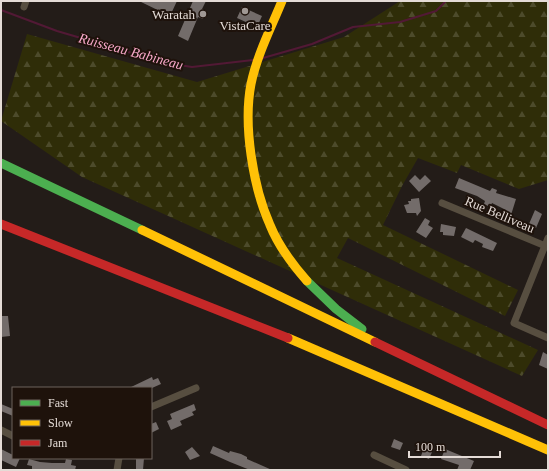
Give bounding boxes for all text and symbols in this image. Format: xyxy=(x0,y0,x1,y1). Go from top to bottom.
marker: VistaCare xyxy=(240,6,250,16)
place label: Waratah xyxy=(152,7,195,22)
marker: Waratah xyxy=(198,9,208,19)
place label: VistaCare xyxy=(219,18,271,33)
water label: Ruisseau Babineau xyxy=(76,30,185,73)
street label: Rue Belliveau xyxy=(463,193,537,236)
legend xyxy=(12,387,152,459)
text: Fast xyxy=(48,396,69,410)
text: Slow xyxy=(48,416,73,430)
scale bar xyxy=(409,433,500,459)
text: Jam xyxy=(48,436,68,450)
text: 100 m xyxy=(415,440,446,454)

